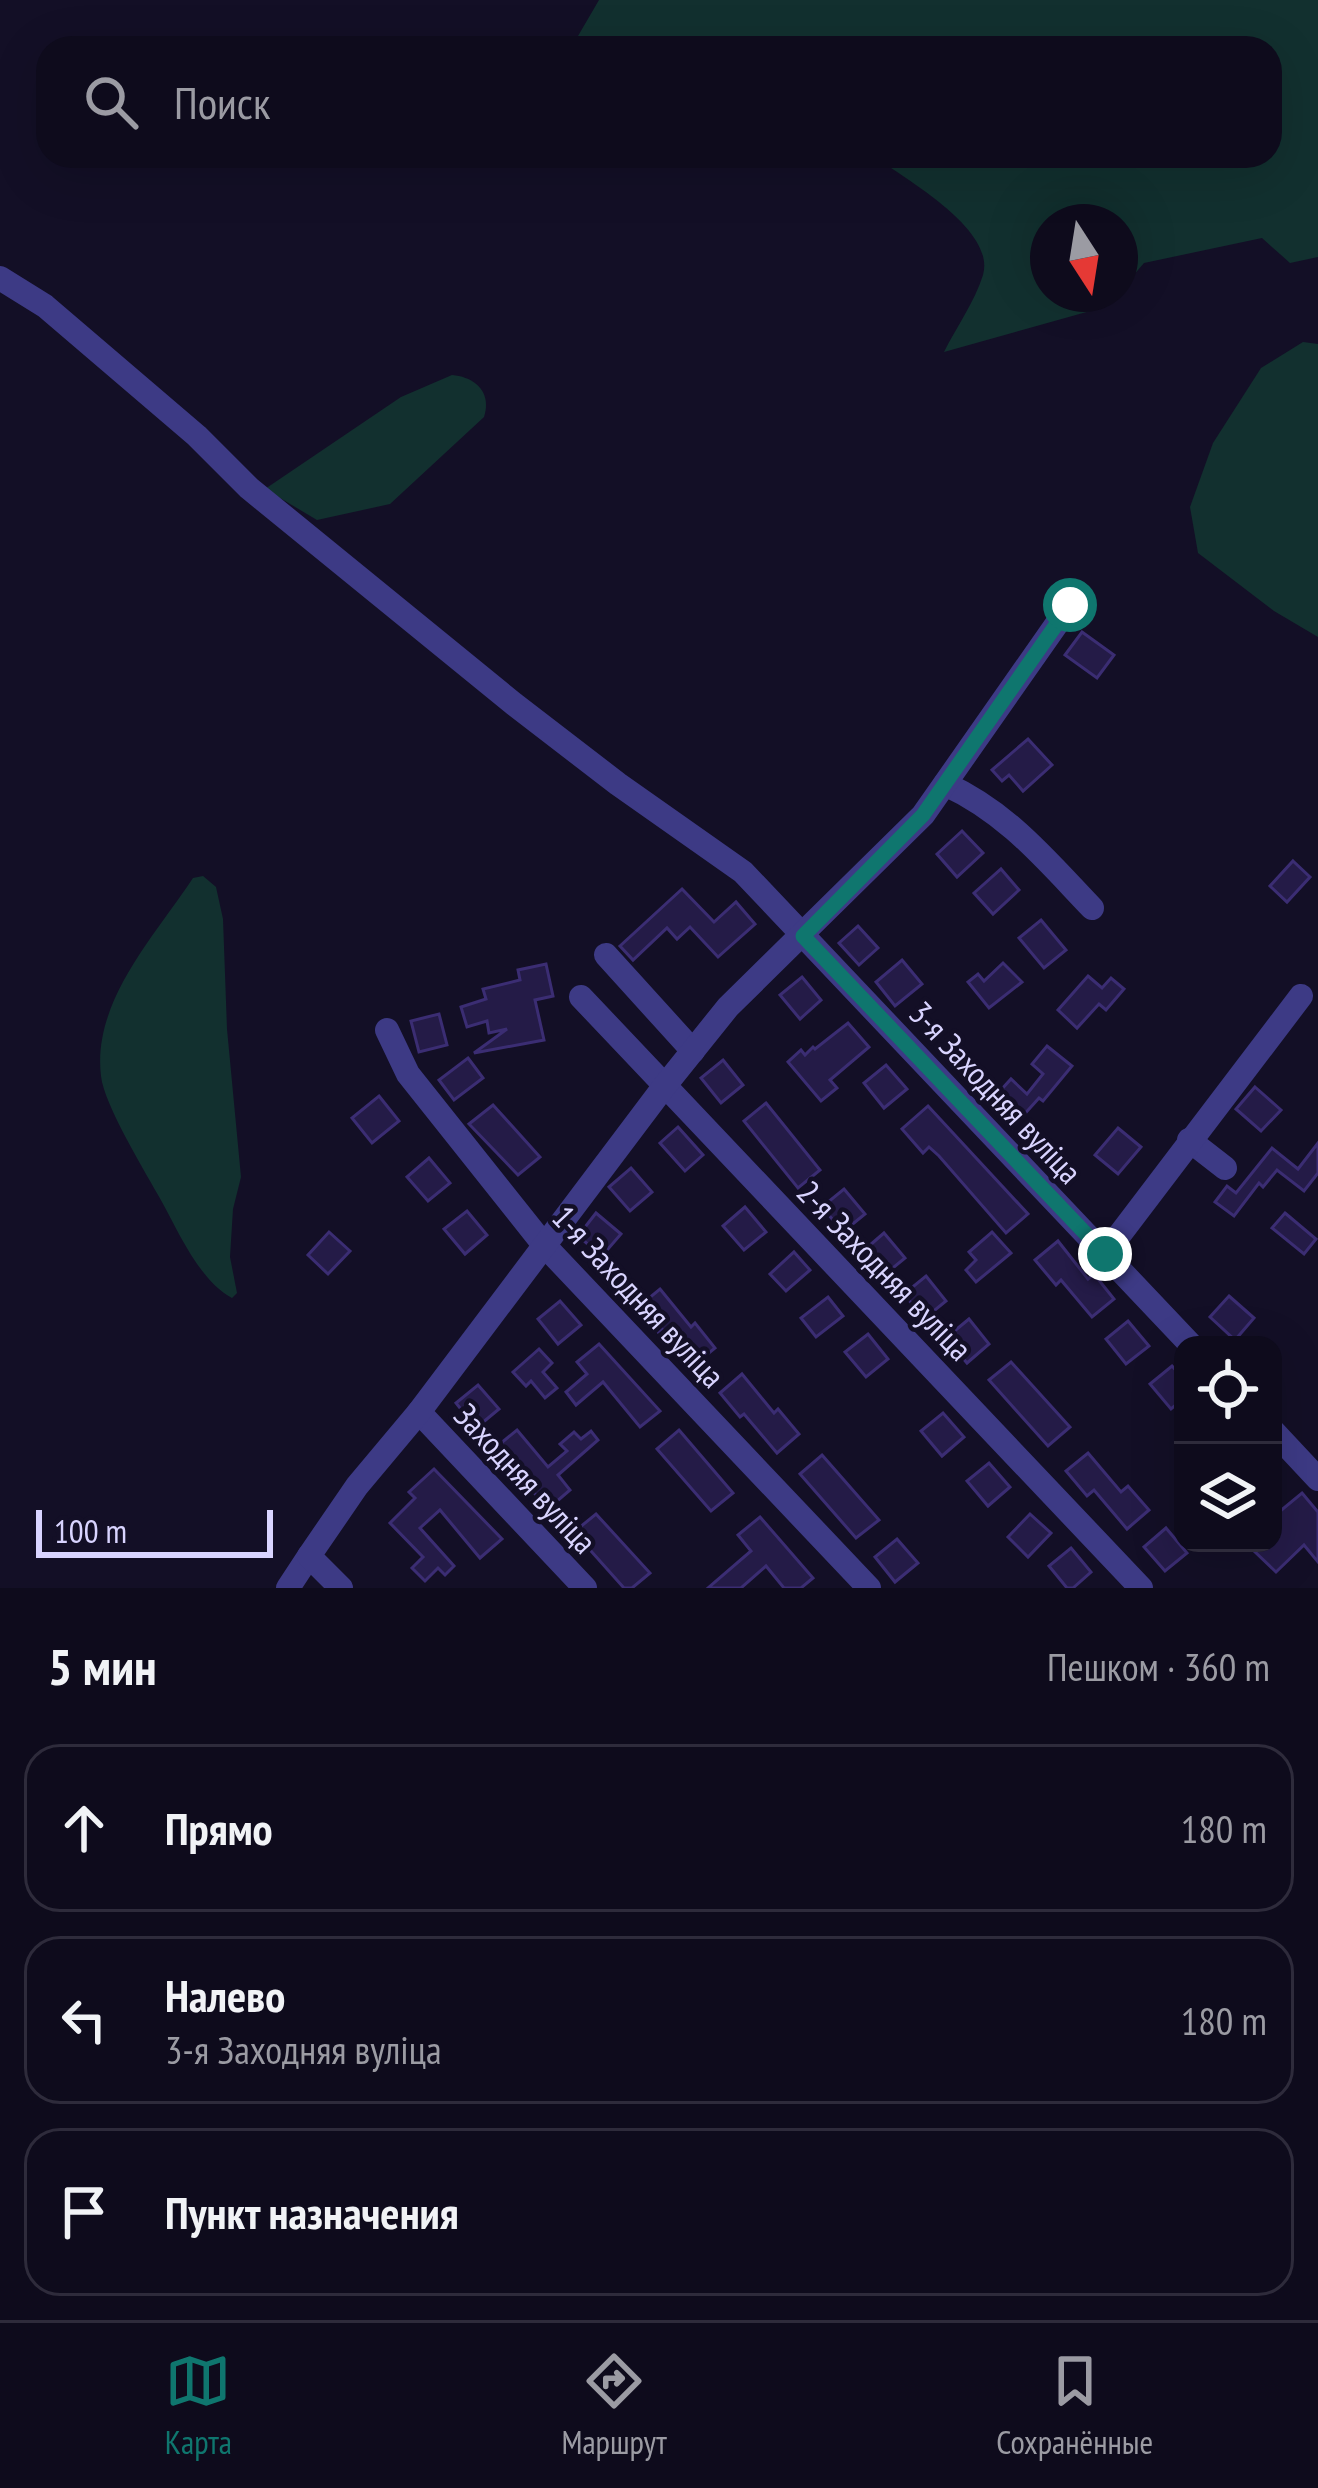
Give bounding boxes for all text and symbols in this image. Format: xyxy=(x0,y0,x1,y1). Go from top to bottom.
search box xyxy=(36,36,1282,168)
icon: search xyxy=(78,69,144,135)
text: Поиск xyxy=(174,73,270,131)
north arrow xyxy=(1030,204,1138,312)
route start xyxy=(1043,578,1097,632)
street label: 3-я Заходняя вуліца xyxy=(900,992,1092,1192)
street label: 2-я Заходняя вуліца xyxy=(788,1171,982,1369)
street label: 1-я Заходняя вуліца xyxy=(543,1196,735,1396)
route end xyxy=(1078,1227,1132,1281)
map controls xyxy=(1174,1336,1282,1552)
button: locate xyxy=(1174,1336,1282,1444)
street label: Заходняя вуліца xyxy=(446,1394,606,1562)
button: layers xyxy=(1174,1444,1282,1552)
scale bar xyxy=(36,1504,273,1557)
text: 100 m xyxy=(54,1509,127,1552)
text: 5 мин xyxy=(48,1633,157,1699)
text: Пешком · 360 m xyxy=(1047,1641,1270,1692)
icon: ahead xyxy=(51,1795,117,1861)
text: Прямо xyxy=(165,1799,273,1857)
text: 180 m xyxy=(1181,1803,1267,1854)
text: Налево xyxy=(165,1966,285,2024)
icon: left xyxy=(51,1987,117,2053)
text: 180 m xyxy=(1181,1995,1267,2046)
text: 3-я Заходняя вуліца xyxy=(165,2024,442,2075)
icon: arrive xyxy=(51,2179,117,2245)
text: Пункт назначения xyxy=(165,2183,459,2241)
tab: Карта xyxy=(165,2348,232,2463)
tab: Маршрут xyxy=(561,2348,667,2463)
tab: Сохранённые xyxy=(996,2348,1153,2463)

